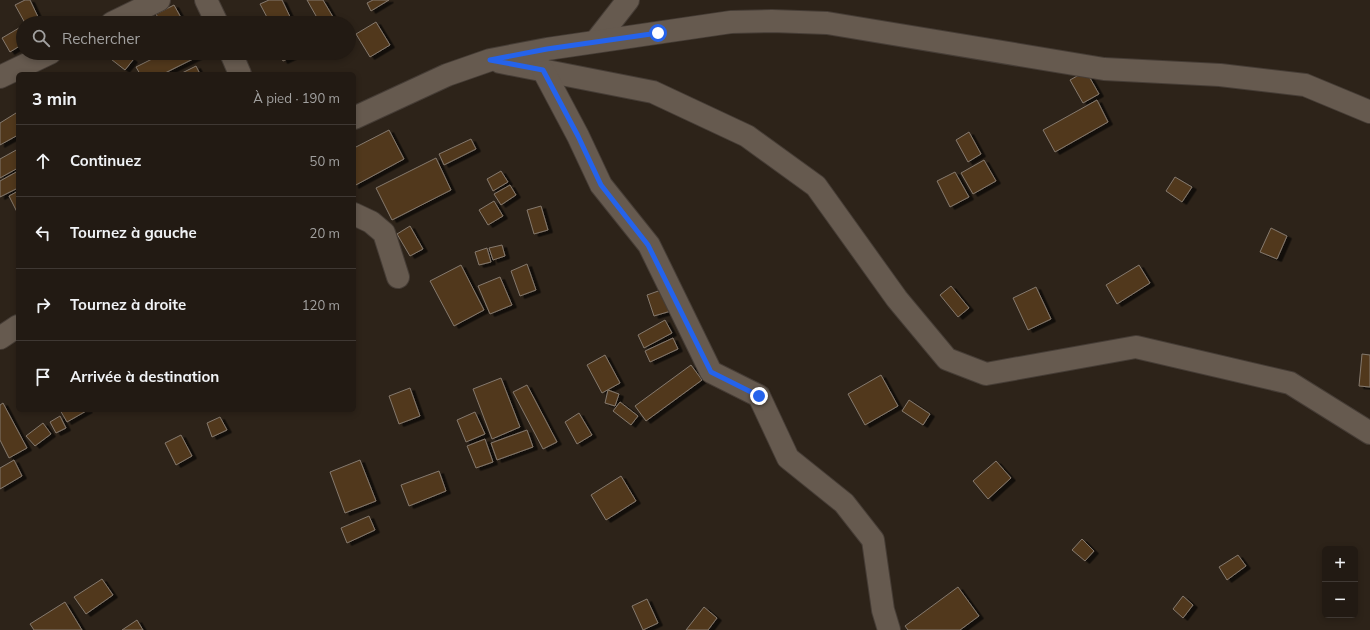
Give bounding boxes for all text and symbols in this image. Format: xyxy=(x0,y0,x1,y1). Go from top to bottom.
search box xyxy=(16,16,356,60)
route start xyxy=(649,24,667,42)
icon: search xyxy=(30,27,52,49)
text: Rechercher xyxy=(62,29,140,48)
text: 3 min xyxy=(32,88,77,109)
text: À pied · 190 m xyxy=(253,90,340,106)
icon: ahead xyxy=(32,150,54,172)
text: Continuez xyxy=(70,151,141,170)
text: 50 m xyxy=(310,153,340,169)
icon: left xyxy=(32,222,54,244)
text: Tournez à gauche xyxy=(70,223,197,242)
text: 20 m xyxy=(310,225,340,241)
icon: right xyxy=(32,294,54,316)
text: Tournez à droite xyxy=(70,295,186,314)
text: 120 m xyxy=(302,297,340,313)
icon: arrive xyxy=(32,366,54,388)
text: Arrivée à destination xyxy=(70,367,219,386)
route end xyxy=(750,387,768,405)
map controls xyxy=(1322,546,1358,618)
button: + xyxy=(1322,546,1358,582)
button: − xyxy=(1322,582,1358,618)

